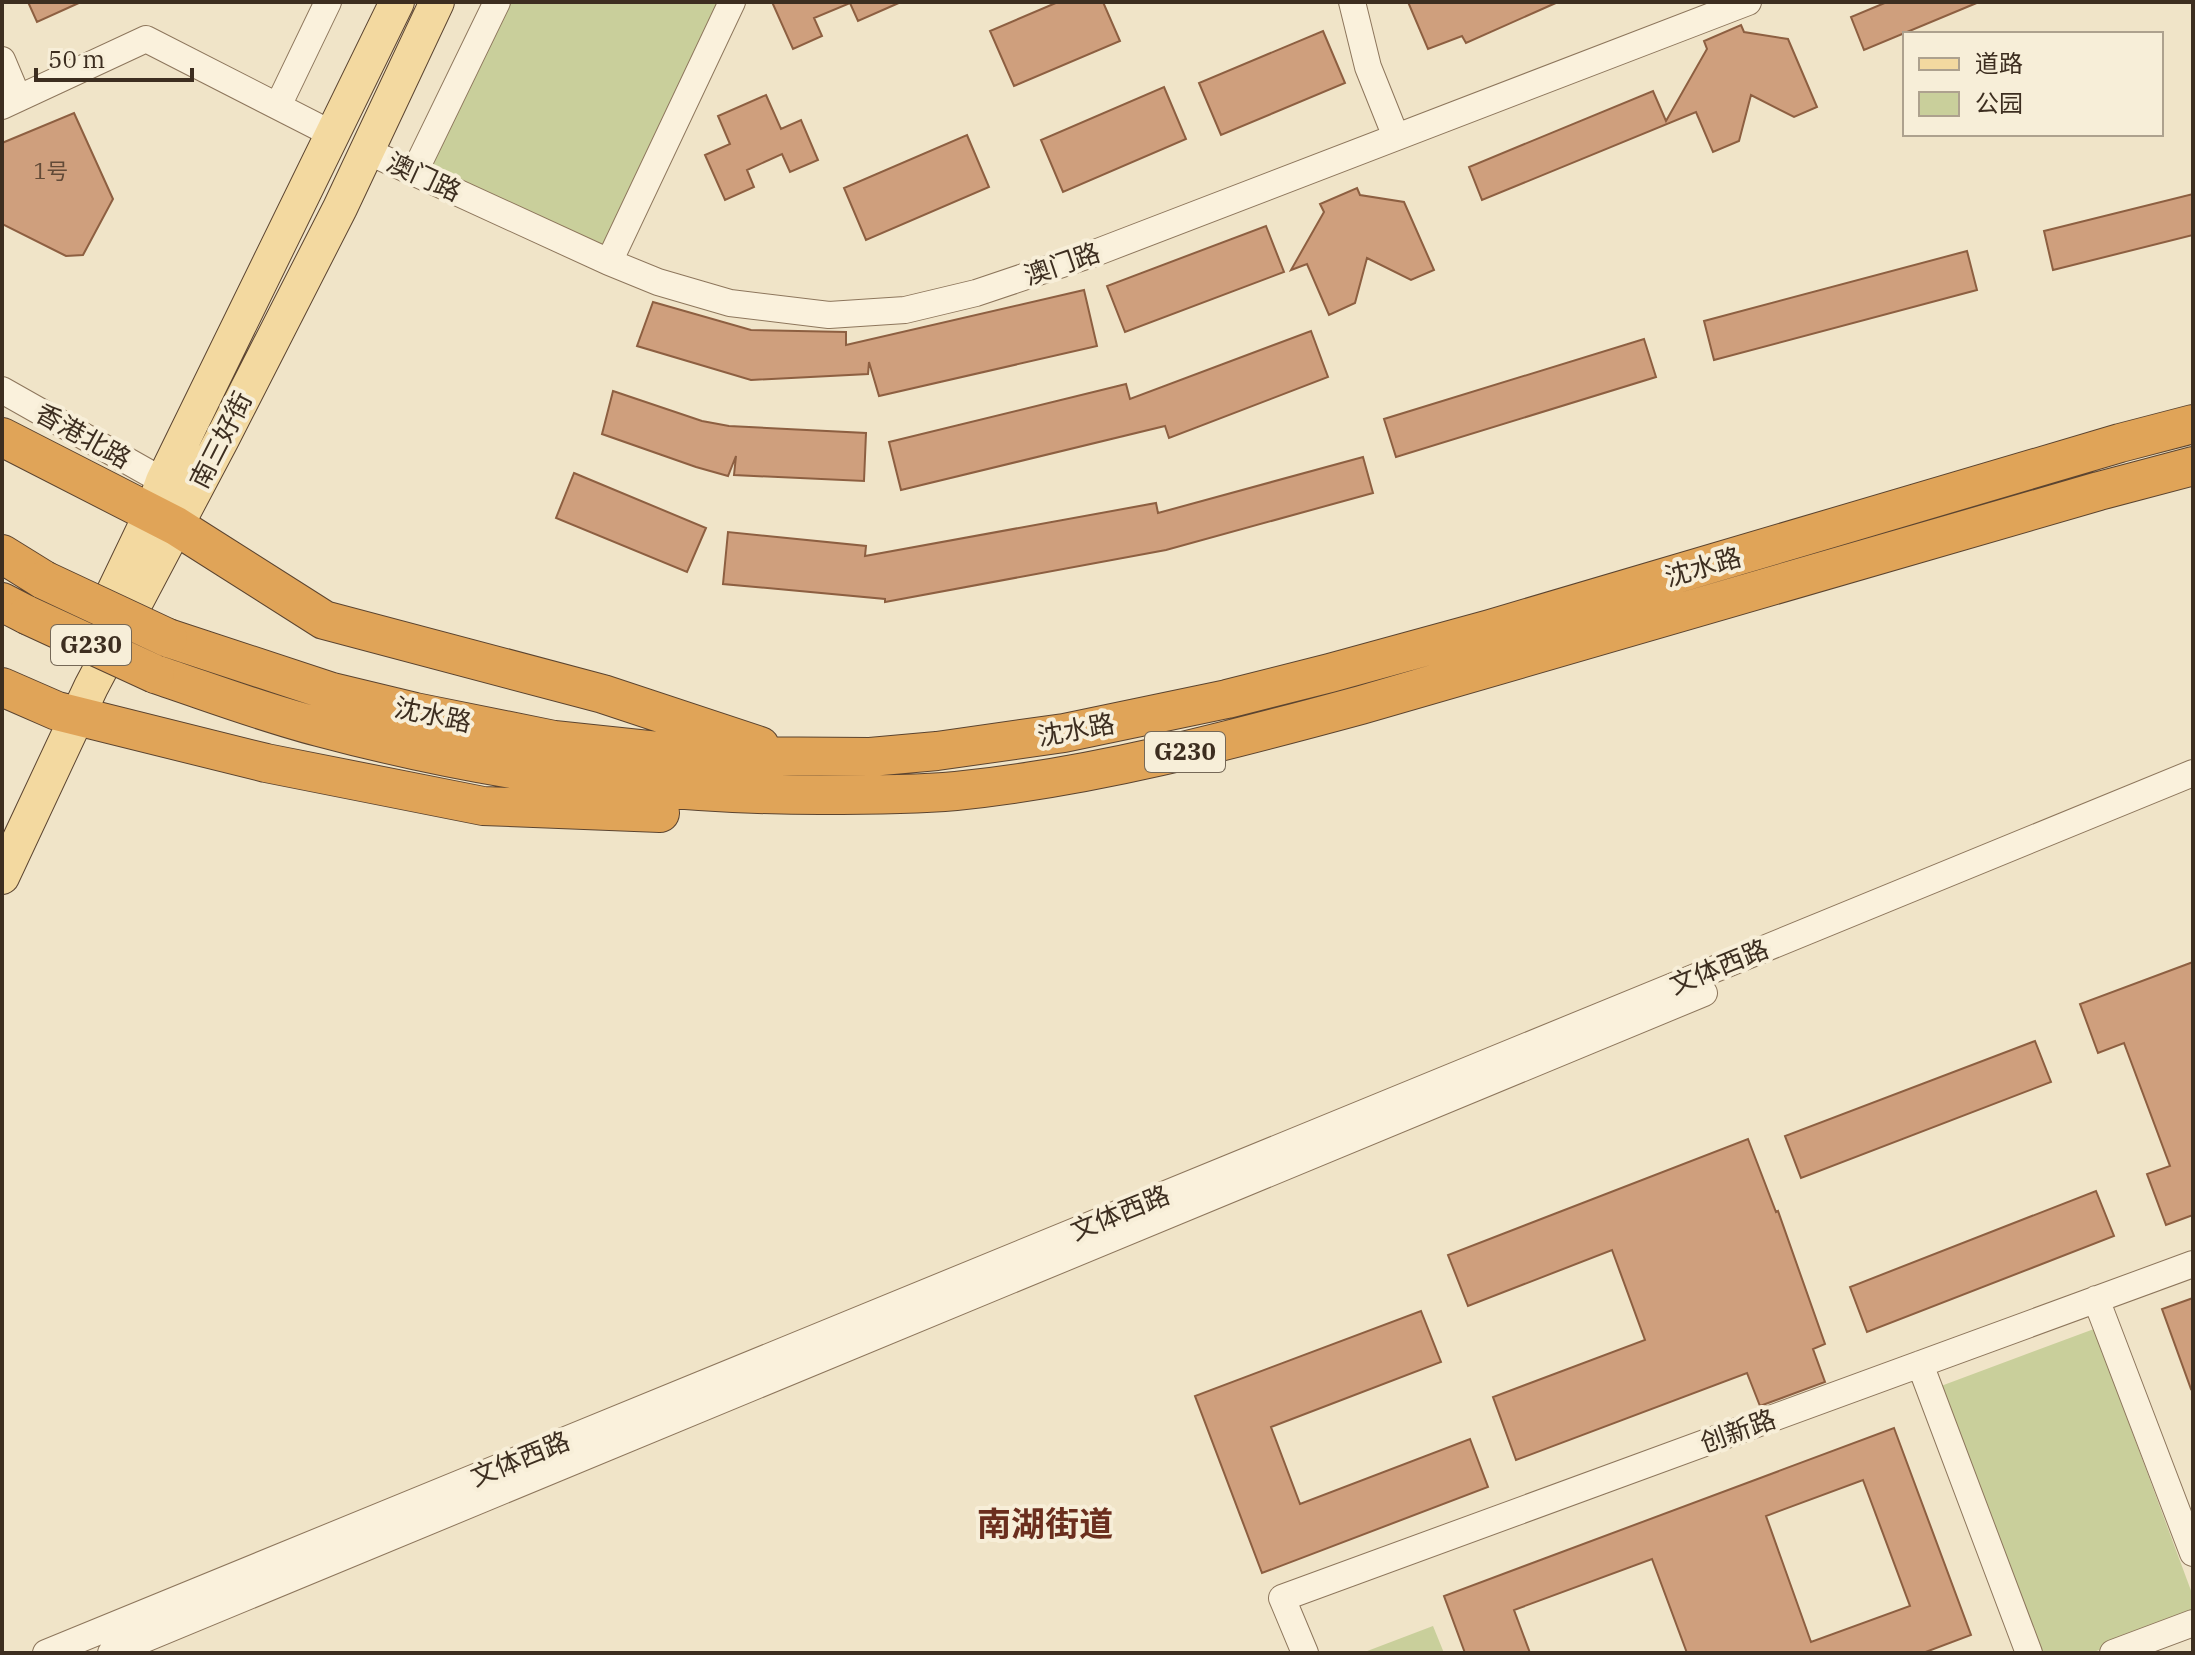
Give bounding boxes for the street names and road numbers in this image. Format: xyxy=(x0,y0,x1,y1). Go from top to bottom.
street label: 澳门路 xyxy=(382,144,467,208)
street label: 澳门路 xyxy=(1019,234,1104,292)
street label: 南三好街 xyxy=(181,385,259,494)
street label: 香港北路 xyxy=(30,395,137,475)
street label: 沈水路 xyxy=(1661,539,1745,593)
road number: G230 xyxy=(51,625,131,665)
street label: 沈水路 xyxy=(392,689,475,739)
street label: 沈水路 xyxy=(1034,705,1117,753)
road number: G230 xyxy=(1145,732,1225,772)
street label: 文体西路 xyxy=(1664,931,1773,1001)
street label: 文体西路 xyxy=(1065,1177,1174,1247)
street label: 创新路 xyxy=(1695,1401,1780,1459)
street label: 文体西路 xyxy=(465,1423,574,1493)

